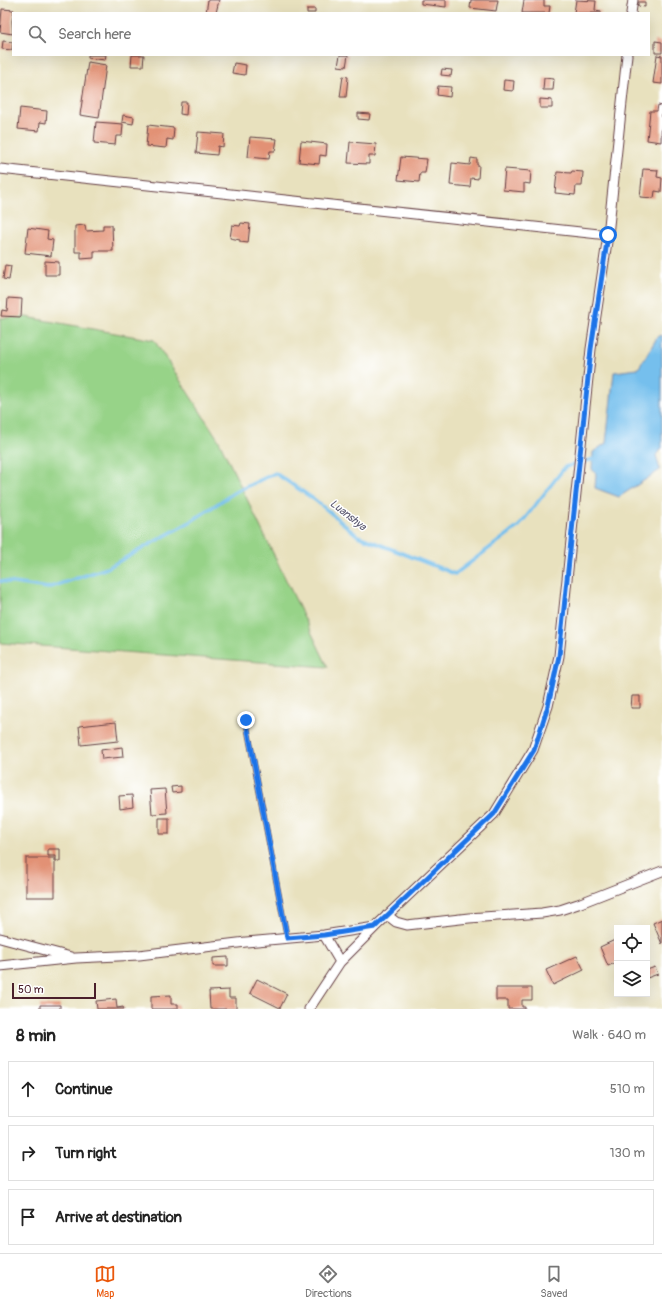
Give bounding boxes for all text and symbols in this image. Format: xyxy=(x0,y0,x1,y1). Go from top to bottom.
search box xyxy=(12,12,650,56)
icon: search xyxy=(26,23,48,45)
text: Search here xyxy=(58,25,131,44)
route start xyxy=(599,226,617,244)
water label: Luanshya xyxy=(327,497,369,534)
route end xyxy=(237,711,255,729)
map controls xyxy=(614,925,650,997)
button: locate xyxy=(614,925,650,961)
button: layers xyxy=(614,961,650,997)
scale bar xyxy=(12,981,96,1000)
text: 50 m xyxy=(18,983,44,996)
text: 8 min xyxy=(16,1025,56,1046)
text: Walk · 640 m xyxy=(572,1027,646,1043)
icon: ahead xyxy=(17,1078,39,1100)
text: Continue xyxy=(55,1080,113,1099)
text: 510 m xyxy=(610,1081,645,1097)
icon: right xyxy=(17,1142,39,1164)
text: Turn right xyxy=(55,1144,116,1163)
text: 130 m xyxy=(609,1145,645,1161)
icon: arrive xyxy=(17,1206,39,1228)
text: Arrive at destination xyxy=(55,1208,182,1227)
tab: Map xyxy=(94,1263,116,1300)
tab: Directions xyxy=(305,1263,352,1300)
tab: Saved xyxy=(540,1263,568,1300)

